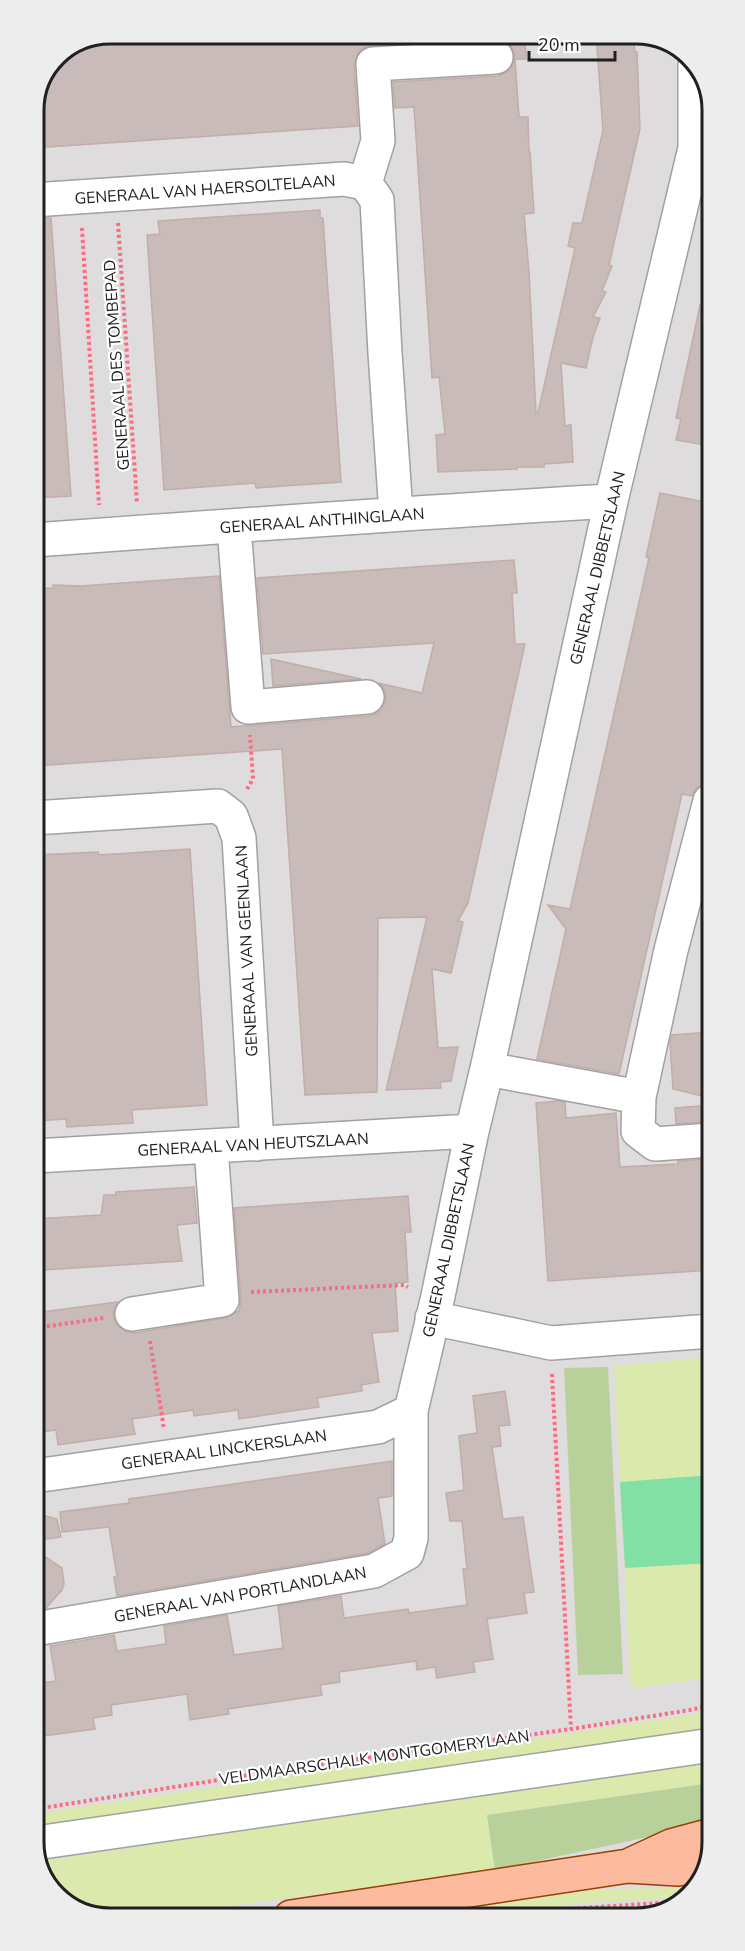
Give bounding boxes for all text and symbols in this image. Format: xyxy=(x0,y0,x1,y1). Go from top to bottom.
scale bar xyxy=(529,24,614,62)
text: 20 m xyxy=(538,33,580,57)
street label: GENERAAL VAN HAERSOLTELAAN xyxy=(74,170,336,210)
street label: GENERAAL DES TOMBEPAD xyxy=(99,259,135,471)
street label: GENERAAL DIBBETSLAAN xyxy=(565,469,631,667)
street label: GENERAAL ANTHINGLAAN xyxy=(219,503,425,539)
street label: GENERAAL VAN GEENLAAN xyxy=(230,844,264,1057)
street label: GENERAAL VAN HEUTSZLAAN xyxy=(137,1128,369,1162)
street label: GENERAAL DIBBETSLAAN xyxy=(418,1141,480,1339)
street label: GENERAAL LINCKERSLAAN xyxy=(120,1425,328,1475)
street label: GENERAAL VAN PORTLANDLAAN xyxy=(112,1562,368,1628)
street label: VELDMAARSCHALK MONTGOMERYLAAN xyxy=(216,1725,531,1791)

